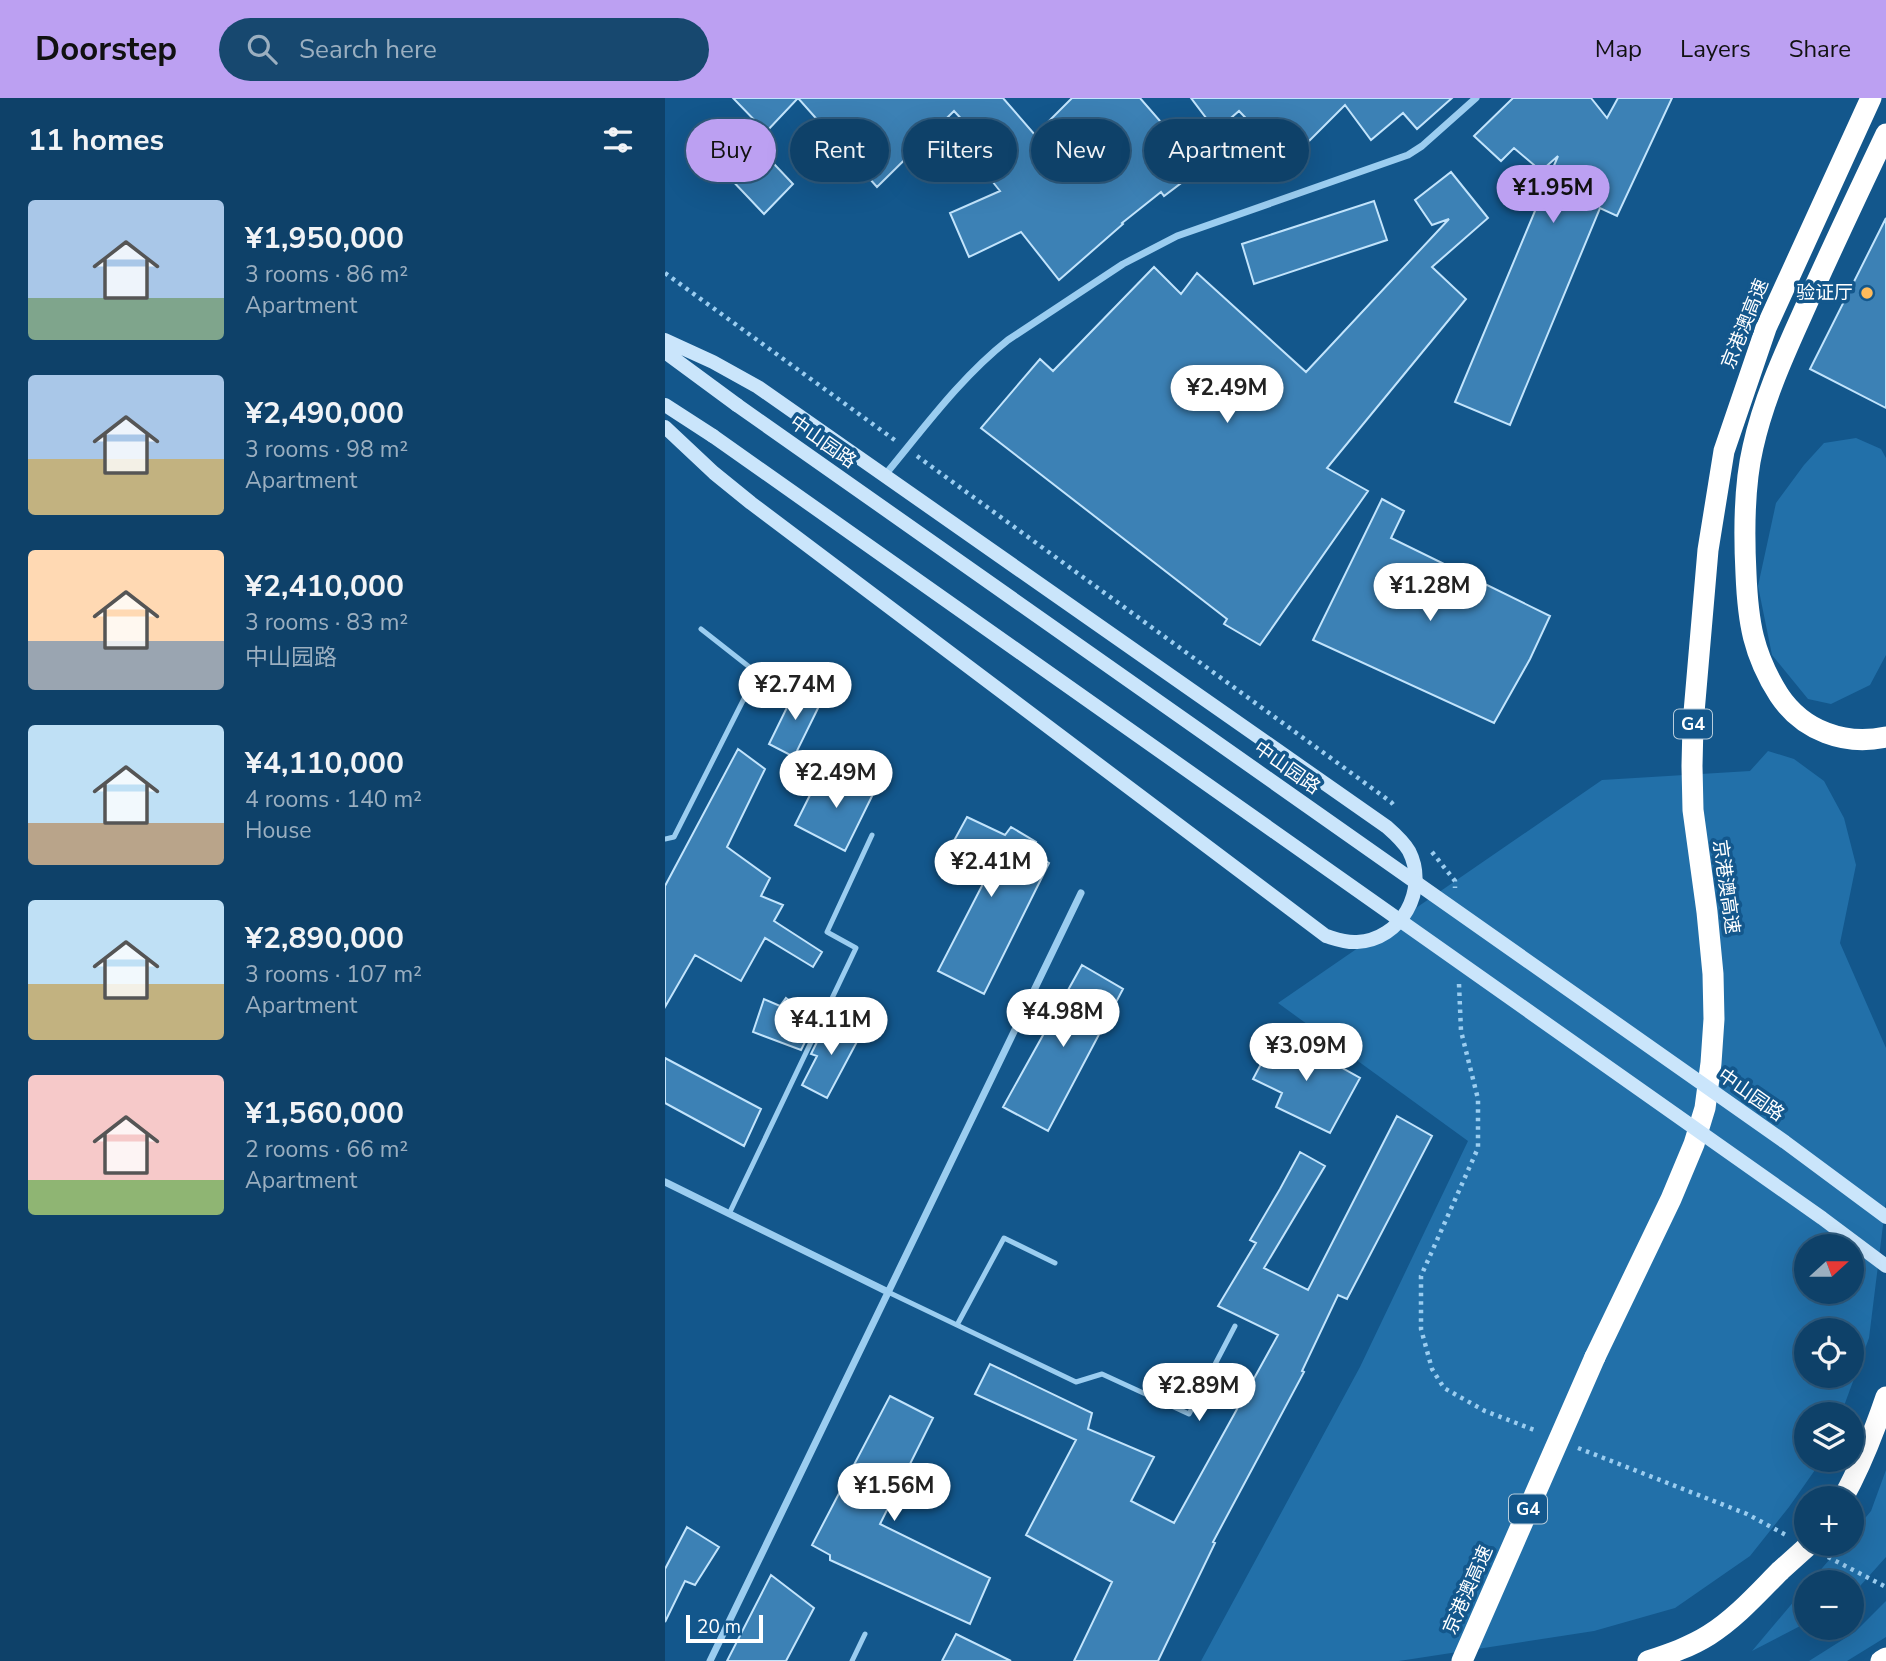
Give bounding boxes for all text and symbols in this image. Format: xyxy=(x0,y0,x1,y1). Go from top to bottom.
search box xyxy=(219,18,709,81)
text: Doorstep xyxy=(35,27,177,72)
icon: search xyxy=(243,30,281,68)
text: Search here xyxy=(299,32,437,67)
text: Map xyxy=(1595,33,1642,65)
text: Layers xyxy=(1680,33,1751,65)
text: Share xyxy=(1789,33,1851,65)
chip: Buy xyxy=(686,119,776,182)
chip: Rent xyxy=(790,119,889,182)
chip: Filters xyxy=(903,119,1017,182)
chip: New xyxy=(1031,119,1130,182)
chip: Apartment xyxy=(1144,119,1309,182)
text: 11 homes xyxy=(28,120,164,161)
icon: filters xyxy=(599,121,637,159)
pin: ¥1.95M xyxy=(1496,166,1610,225)
text: ¥1.95M xyxy=(1513,172,1593,203)
text: ¥1,950,000 xyxy=(245,218,404,259)
icon: home xyxy=(84,228,168,312)
text: 3 rooms · 86 m² xyxy=(245,259,408,290)
street label: 京港澳高速 xyxy=(1715,275,1775,373)
place label: 验证厅 xyxy=(1796,280,1853,306)
marker: 验证厅 xyxy=(1859,285,1875,301)
text: Apartment xyxy=(245,290,357,321)
pin: ¥2.49M xyxy=(1170,366,1284,425)
text: ¥2.49M xyxy=(1187,372,1267,403)
text: ¥2,490,000 xyxy=(245,393,404,434)
icon: home xyxy=(84,403,168,487)
street label: 中山园路 xyxy=(784,410,862,474)
text: 3 rooms · 98 m² xyxy=(245,434,408,465)
text: Apartment xyxy=(245,465,357,496)
pin: ¥1.28M xyxy=(1373,564,1487,623)
text: ¥2,410,000 xyxy=(245,566,404,607)
text: ¥1.28M xyxy=(1390,570,1470,601)
icon: home xyxy=(84,578,168,662)
text: 3 rooms · 83 m² xyxy=(245,607,408,638)
text: 中山园路 xyxy=(245,642,337,673)
pin: ¥2.74M xyxy=(738,662,852,722)
text: ¥2.74M xyxy=(755,669,835,700)
road number: G4 xyxy=(1674,710,1712,738)
street label: 中山园路 xyxy=(1248,736,1326,800)
text: ¥4,110,000 xyxy=(245,743,404,784)
pin: ¥2.49M xyxy=(779,750,893,810)
icon: home xyxy=(84,753,168,837)
text: ¥2.49M xyxy=(796,757,876,788)
text: 4 rooms · 140 m² xyxy=(245,784,422,815)
text: House xyxy=(245,815,312,846)
street label: 京港澳高速 xyxy=(1707,838,1745,936)
pin: ¥2.41M xyxy=(934,840,1048,899)
text: ¥2.41M xyxy=(951,846,1031,877)
text: ¥2,890,000 xyxy=(245,918,404,959)
icon: home xyxy=(84,928,168,1012)
text: 3 rooms · 107 m² xyxy=(245,959,422,990)
text: Apartment xyxy=(245,990,357,1021)
pin: ¥4.98M xyxy=(1006,990,1120,1049)
text: ¥4.98M xyxy=(1023,996,1103,1027)
pin: ¥4.11M xyxy=(774,998,888,1057)
text: ¥4.11M xyxy=(791,1004,871,1035)
pin: ¥3.09M xyxy=(1249,1024,1363,1083)
text: ¥3.09M xyxy=(1266,1030,1346,1061)
street label: 中山园路 xyxy=(1712,1063,1790,1127)
text: ¥1,560,000 xyxy=(245,1093,404,1134)
icon: home xyxy=(84,1103,168,1187)
text: 2 rooms · 66 m² xyxy=(245,1134,408,1165)
text: Apartment xyxy=(245,1165,357,1196)
north arrow xyxy=(1794,1234,1864,1304)
map controls xyxy=(1794,1234,1864,1640)
button: locate xyxy=(1794,1318,1864,1388)
pin: ¥2.89M xyxy=(1142,1364,1256,1423)
text: ¥2.89M xyxy=(1159,1370,1239,1401)
button: layers xyxy=(1794,1402,1864,1472)
pin: ¥1.56M xyxy=(837,1464,951,1523)
text: ¥1.56M xyxy=(854,1470,934,1501)
button: + xyxy=(1794,1486,1864,1556)
road number: G4 xyxy=(1509,1494,1547,1524)
street label: 京港澳高速 xyxy=(1437,1541,1499,1639)
button: − xyxy=(1794,1570,1864,1640)
scale bar xyxy=(686,1612,763,1644)
text: 20 m xyxy=(697,1614,741,1640)

